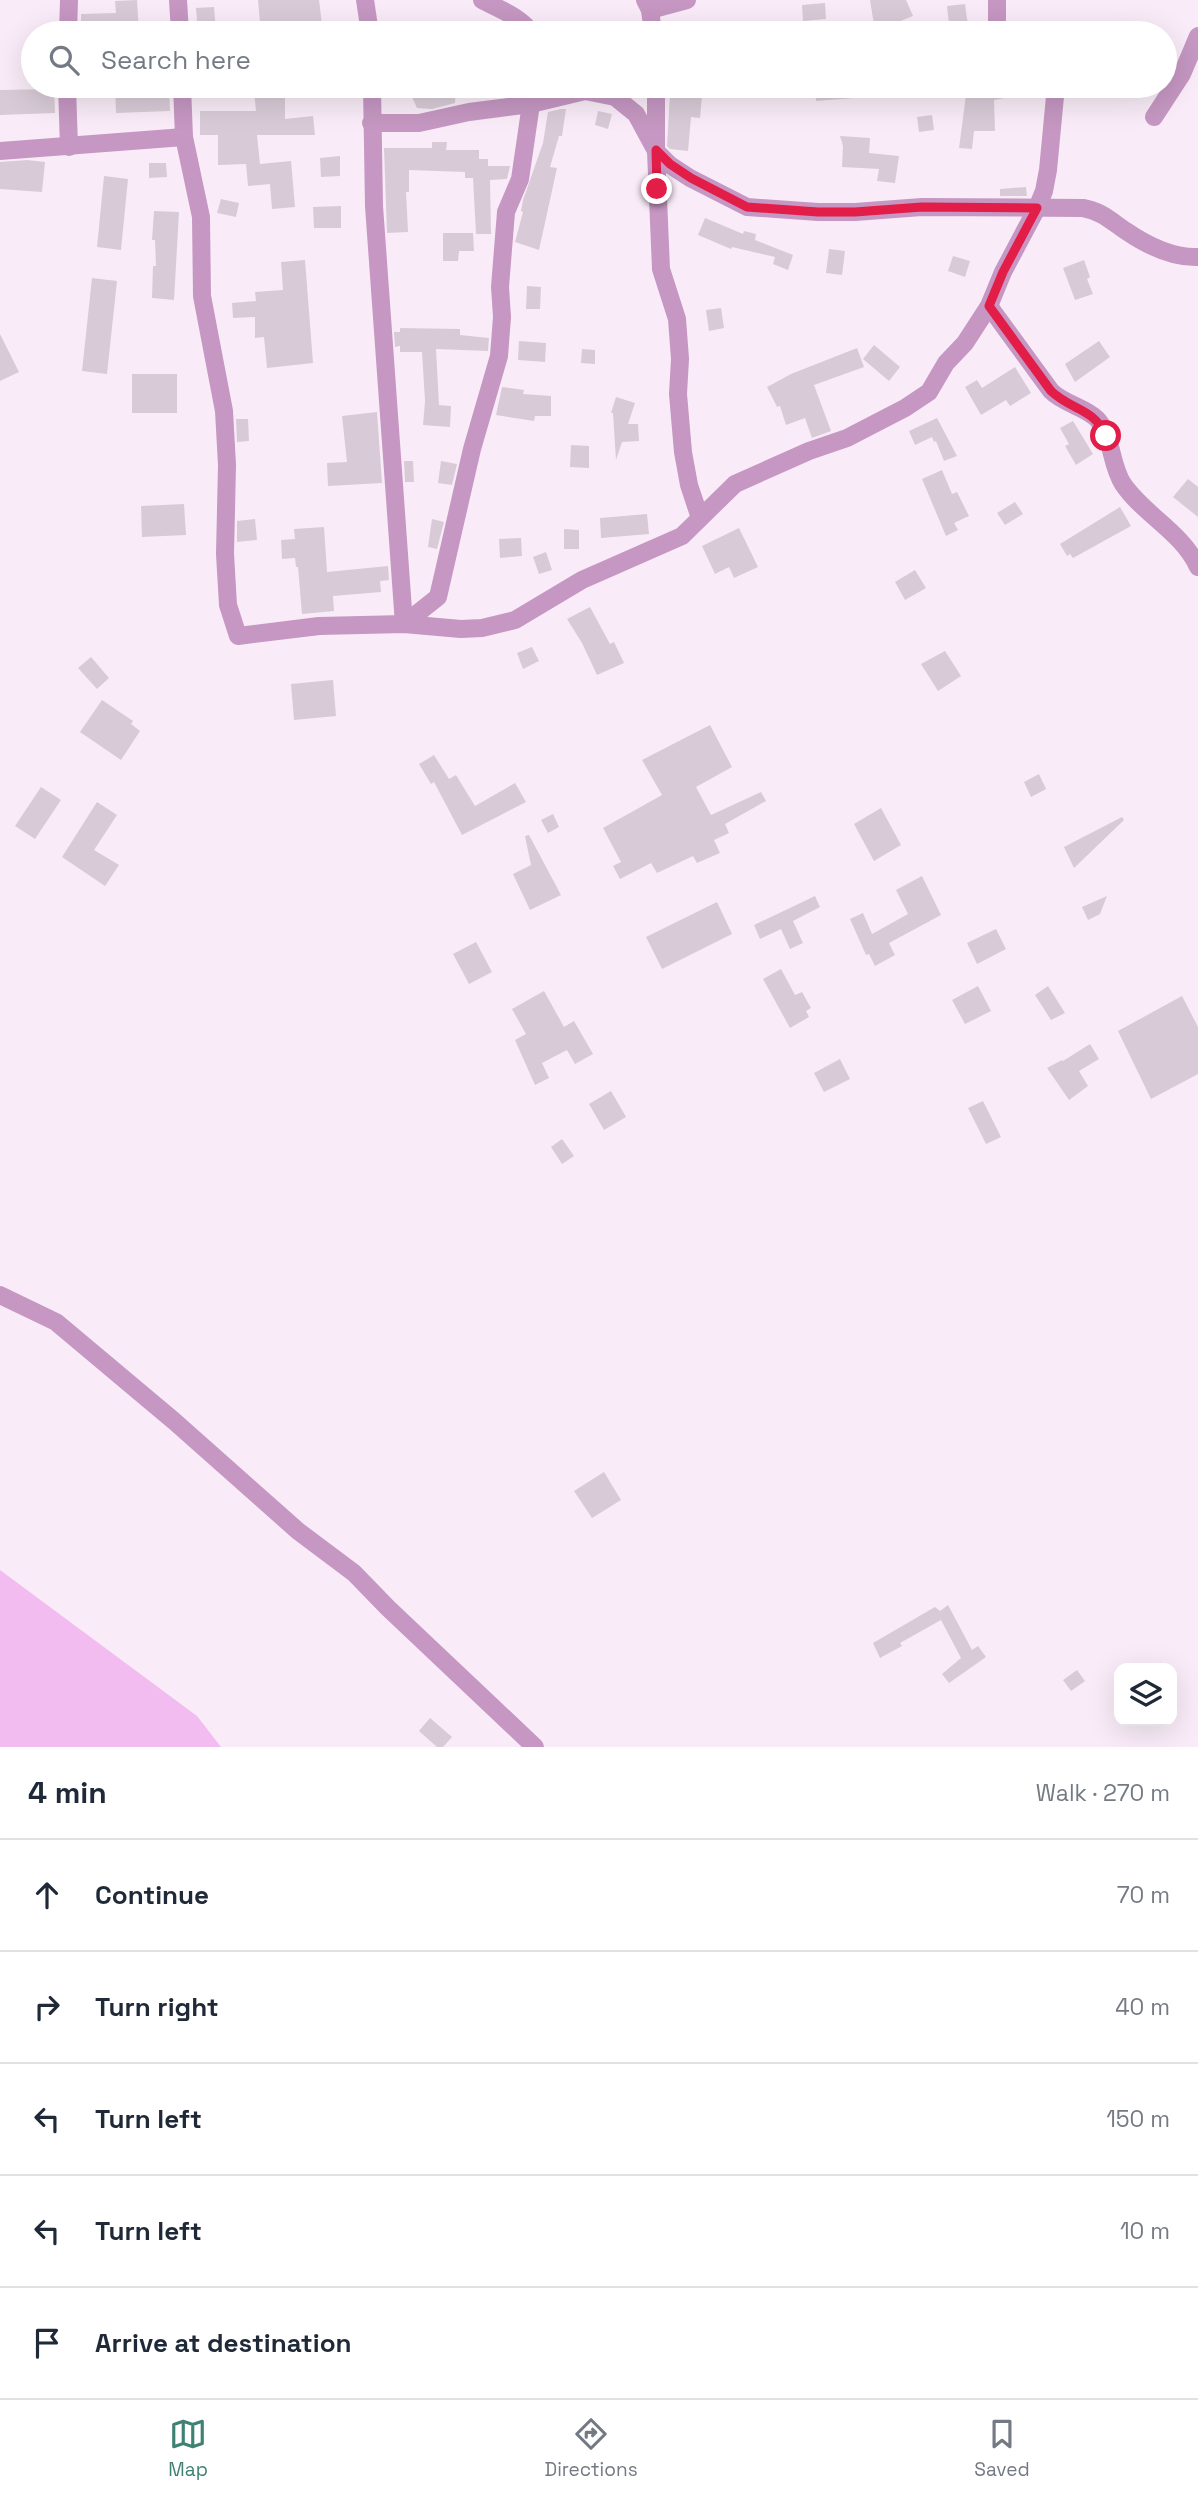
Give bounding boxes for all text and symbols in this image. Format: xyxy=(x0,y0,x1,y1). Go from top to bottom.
search box xyxy=(21,21,1177,98)
icon: search xyxy=(45,41,83,79)
text: Search here xyxy=(101,43,251,77)
route end xyxy=(641,173,672,204)
route start xyxy=(1090,420,1121,451)
map controls xyxy=(1114,1663,1177,1726)
button: layers xyxy=(1114,1663,1177,1726)
text: 4 min xyxy=(28,1773,107,1812)
text: Walk · 270 m xyxy=(1036,1778,1170,1808)
icon: ahead xyxy=(28,1876,66,1914)
text: Continue xyxy=(95,1878,209,1912)
text: 70 m xyxy=(1117,1880,1170,1910)
icon: right xyxy=(28,1988,66,2026)
text: Turn right xyxy=(95,1990,219,2024)
text: 40 m xyxy=(1115,1992,1170,2022)
icon: left xyxy=(28,2100,66,2138)
text: Turn left xyxy=(95,2102,202,2136)
text: 150 m xyxy=(1106,2104,1170,2134)
icon: left xyxy=(28,2212,66,2250)
text: Turn left xyxy=(95,2214,202,2248)
text: 10 m xyxy=(1120,2216,1170,2246)
icon: arrive xyxy=(28,2324,66,2362)
text: Arrive at destination xyxy=(95,2326,352,2360)
tab: Map xyxy=(168,2415,208,2482)
tab: Directions xyxy=(545,2415,638,2482)
tab: Saved xyxy=(974,2415,1030,2482)

